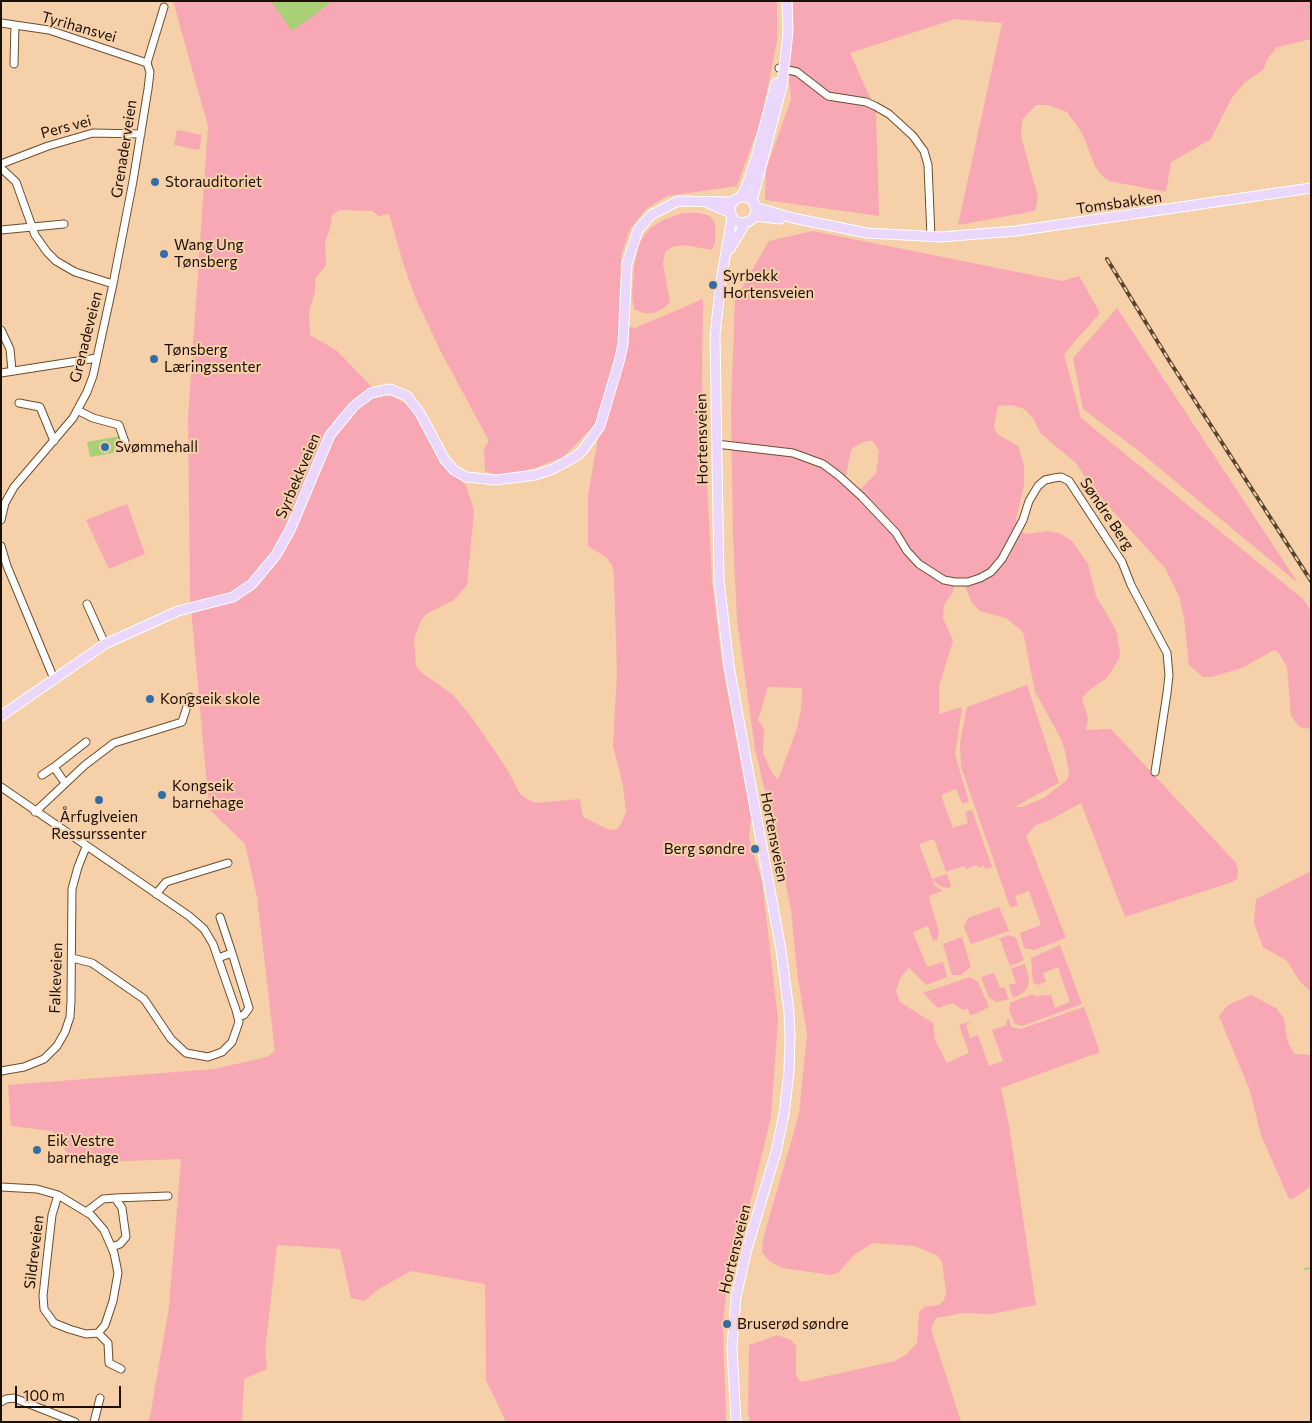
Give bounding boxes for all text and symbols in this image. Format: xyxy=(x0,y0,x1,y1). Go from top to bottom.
street label: Tyrihansvei xyxy=(39,8,119,46)
street label: Grenaderveien xyxy=(107,99,141,199)
street label: Pers vei xyxy=(39,112,93,142)
place label: Storauditoriet xyxy=(165,173,262,191)
marker: Storauditoriet xyxy=(149,176,161,188)
street label: Tomsbakken xyxy=(1075,188,1163,218)
place label: Wang Ung Tønsberg xyxy=(174,236,244,271)
marker: Wang Ung Tønsberg xyxy=(158,248,170,260)
place label: Syrbekk Hortensveien xyxy=(723,267,814,302)
marker: Syrbekk Hortensveien xyxy=(707,279,719,291)
street label: Grenadeveien xyxy=(66,290,106,384)
place label: Tønsberg Læringssenter xyxy=(164,341,261,376)
marker: Tønsberg Læringssenter xyxy=(148,353,160,365)
street label: Hortensveien xyxy=(692,393,712,485)
street label: Syrbekkveien xyxy=(272,431,324,521)
place label: Svømmehall xyxy=(115,438,198,456)
marker: Svømmehall xyxy=(99,441,111,453)
street label: Søndre Berg xyxy=(1076,474,1138,554)
place label: Kongseik skole xyxy=(160,690,260,708)
marker: Kongseik skole xyxy=(144,693,156,705)
place label: Kongseik barnehage xyxy=(172,777,244,812)
marker: Kongseik barnehage xyxy=(156,789,168,801)
street label: Hortensveien xyxy=(756,791,792,883)
marker: Årfuglveien Ressurssenter xyxy=(93,794,105,806)
place label: Årfuglveien Ressurssenter xyxy=(51,808,147,843)
place label: Berg søndre xyxy=(664,840,745,858)
marker: Berg søndre xyxy=(749,843,761,855)
street label: Falkeveien xyxy=(46,942,66,1014)
place label: Eik Vestre barnehage xyxy=(47,1132,119,1167)
marker: Eik Vestre barnehage xyxy=(31,1144,43,1156)
street label: Hortensveien xyxy=(715,1203,755,1295)
street label: Sildreveien xyxy=(21,1214,47,1290)
place label: Bruserød søndre xyxy=(737,1315,849,1333)
marker: Bruserød søndre xyxy=(721,1318,733,1330)
scale bar xyxy=(18,1376,124,1408)
text: 100 m xyxy=(23,1386,65,1404)

